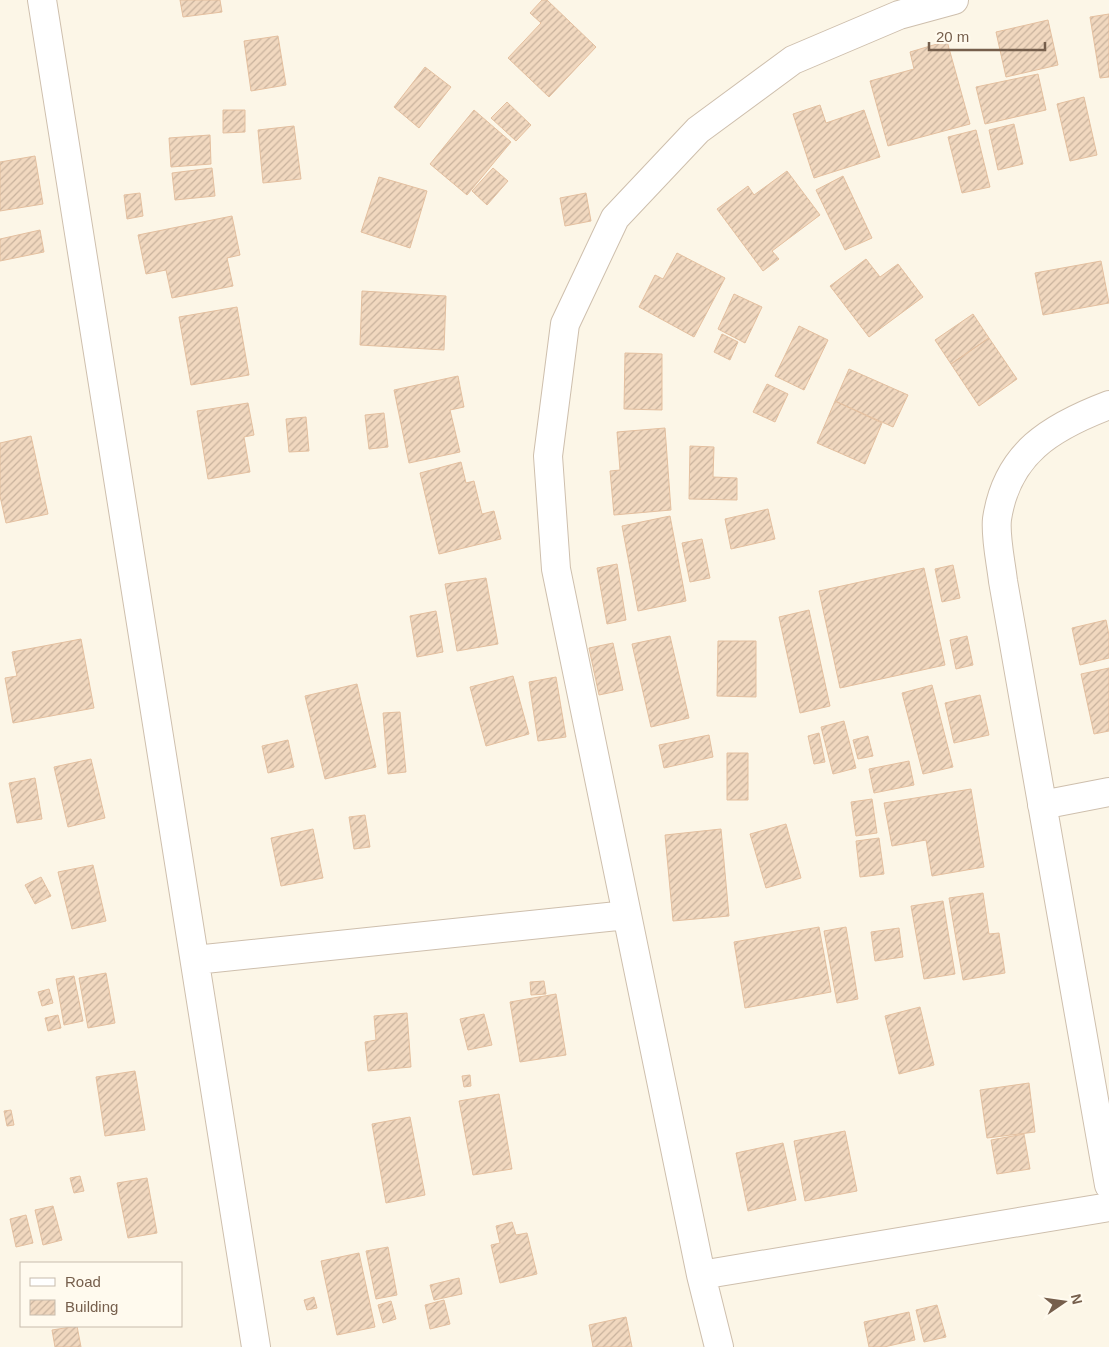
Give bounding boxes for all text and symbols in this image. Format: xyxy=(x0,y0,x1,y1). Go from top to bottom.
scale bar xyxy=(929,20,1045,52)
text: 20 m xyxy=(936,28,969,45)
legend xyxy=(20,1262,182,1327)
text: Road xyxy=(65,1273,101,1290)
north arrow xyxy=(1039,1277,1089,1327)
text: N xyxy=(1068,1292,1086,1306)
text: Building xyxy=(65,1298,118,1315)

